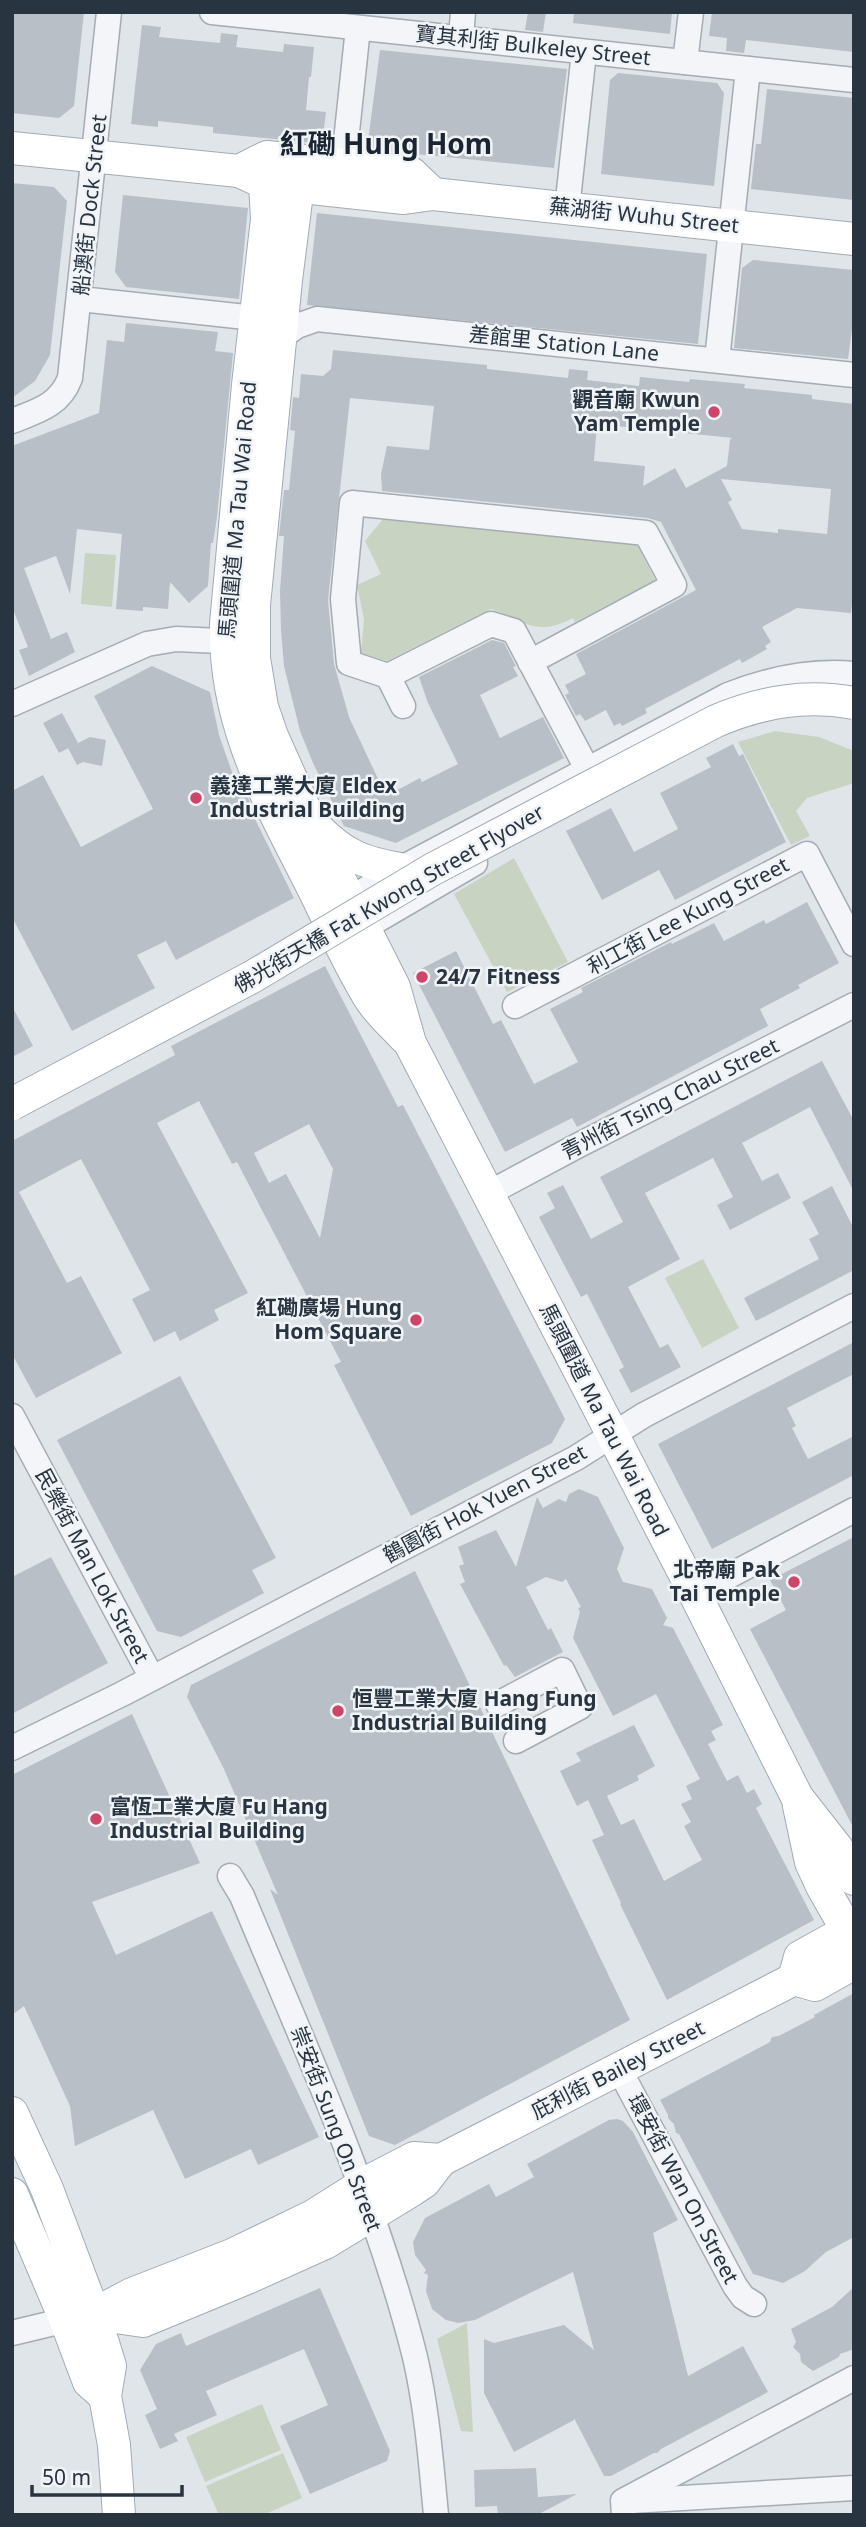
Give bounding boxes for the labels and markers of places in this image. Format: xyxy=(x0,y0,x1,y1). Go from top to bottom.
place label: 觀音廟 Kwun Yam Temple xyxy=(572,385,700,437)
marker: 觀音廟 Kwun Yam Temple xyxy=(706,404,722,420)
place label: 義達工業大廈 Eldex Industrial Building xyxy=(210,771,405,823)
marker: 義達工業大廈 Eldex Industrial Building xyxy=(188,790,204,806)
place label: 24/7 Fitness xyxy=(436,962,560,990)
marker: 24/7 Fitness xyxy=(414,969,430,985)
place label: 紅磡廣場 Hung Hom Square xyxy=(256,1293,402,1345)
marker: 紅磡廣場 Hung Hom Square xyxy=(408,1312,424,1328)
place label: 北帝廟 Pak Tai Temple xyxy=(670,1555,781,1607)
marker: 北帝廟 Pak Tai Temple xyxy=(786,1574,802,1590)
place label: 恒豐工業大廈 Hang Fung Industrial Building xyxy=(352,1684,597,1736)
marker: 恒豐工業大廈 Hang Fung Industrial Building xyxy=(330,1703,346,1719)
place label: 富恆工業大廈 Fu Hang Industrial Building xyxy=(110,1792,328,1844)
marker: 富恆工業大廈 Fu Hang Industrial Building xyxy=(88,1811,104,1827)

